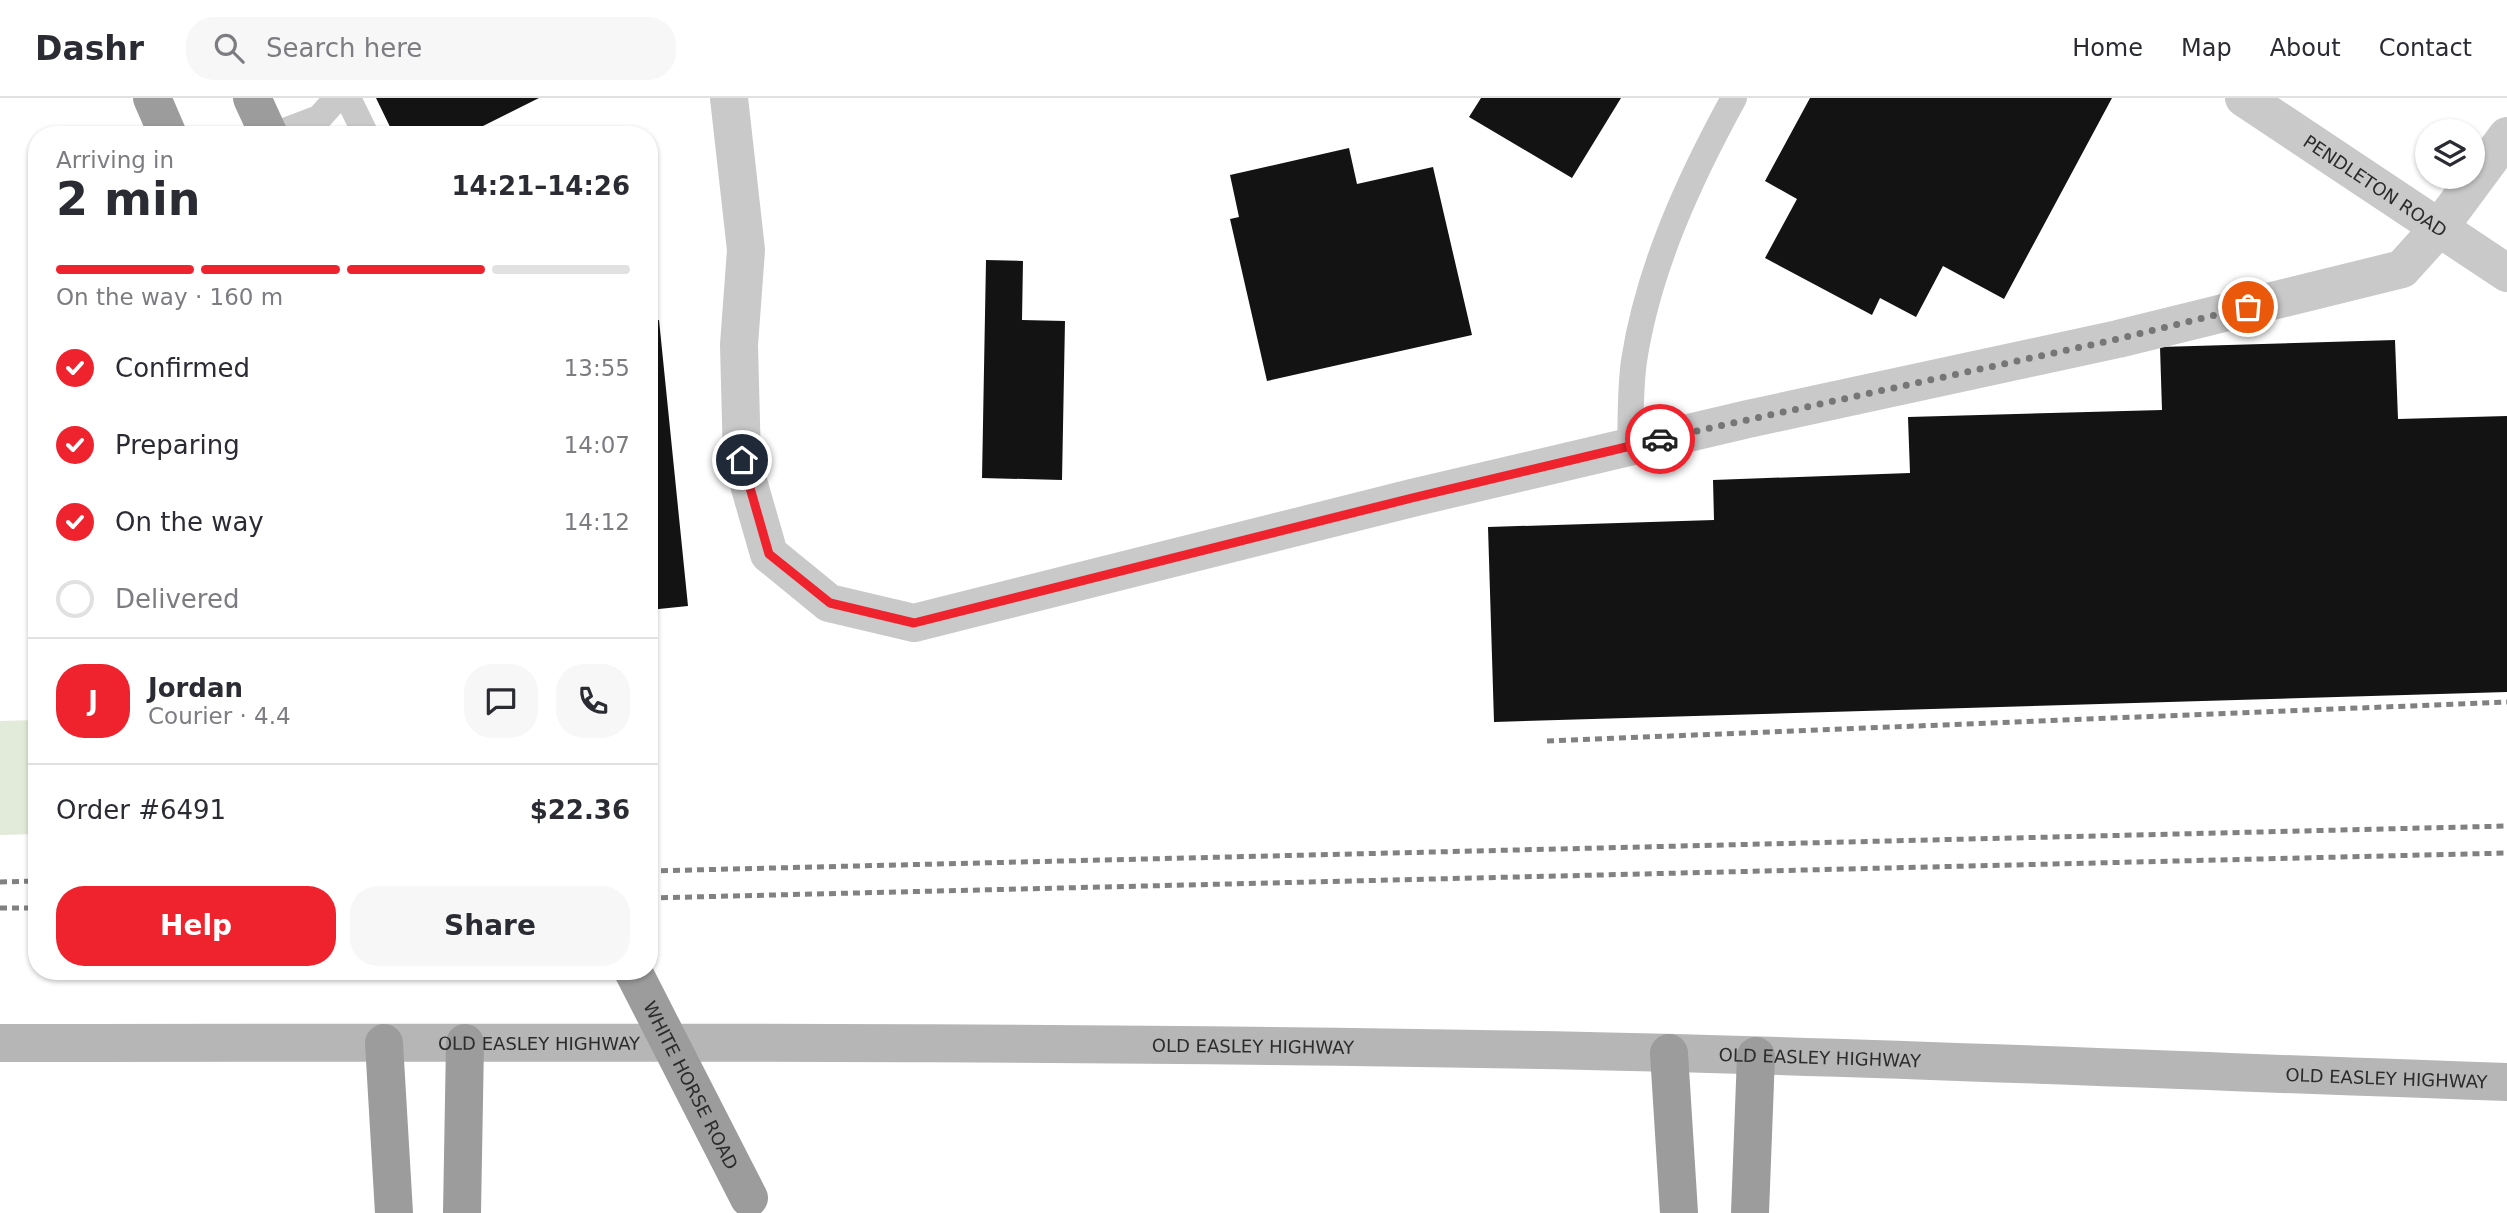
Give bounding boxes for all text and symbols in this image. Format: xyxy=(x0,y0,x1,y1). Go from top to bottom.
search box xyxy=(186,17,676,80)
text: Dashr xyxy=(35,29,144,68)
icon: search xyxy=(210,29,248,67)
text: Search here xyxy=(266,33,422,63)
text: Home xyxy=(2072,34,2143,62)
text: Map xyxy=(2181,34,2232,62)
text: About xyxy=(2270,34,2341,62)
text: Contact xyxy=(2379,34,2472,62)
map controls xyxy=(2415,119,2485,189)
button: layers xyxy=(2415,119,2485,189)
street label: PENDLETON ROAD xyxy=(2300,130,2451,241)
text: Arriving in xyxy=(56,147,174,173)
text: 14:21–14:26 xyxy=(451,171,630,201)
text: 2 min xyxy=(56,172,200,226)
pin xyxy=(2218,277,2278,337)
text: On the way · 160 m xyxy=(56,284,283,310)
icon: bag xyxy=(2229,288,2267,326)
icon: check xyxy=(56,349,94,387)
text: Confirmed xyxy=(115,353,250,383)
text: 13:55 xyxy=(564,355,630,381)
courier xyxy=(1625,404,1695,474)
icon: car xyxy=(1641,420,1679,458)
icon: check xyxy=(56,426,94,464)
text: Preparing xyxy=(115,430,240,460)
pin xyxy=(712,430,772,490)
text: 14:07 xyxy=(564,432,630,458)
icon: home xyxy=(723,441,761,479)
icon: check xyxy=(56,503,94,541)
text: On the way xyxy=(115,507,264,537)
text: 14:12 xyxy=(564,509,630,535)
text: Delivered xyxy=(115,584,239,614)
button: chat xyxy=(464,664,538,738)
button: phone xyxy=(556,664,630,738)
text: Jordan xyxy=(148,673,243,703)
text: J xyxy=(88,686,98,716)
text: Courier · 4.4 xyxy=(148,703,291,729)
text: Order #6491 xyxy=(56,795,226,825)
text: $22.36 xyxy=(530,795,630,825)
button: Help xyxy=(56,886,336,966)
button: Share xyxy=(350,886,630,966)
street label: WHITE HORSE ROAD xyxy=(640,997,743,1173)
street label: OLD EASLEY HIGHWAY xyxy=(438,1032,641,1053)
street label: OLD EASLEY HIGHWAY xyxy=(1152,1034,1355,1058)
street label: OLD EASLEY HIGHWAY xyxy=(1718,1044,1922,1071)
street label: OLD EASLEY HIGHWAY xyxy=(2285,1064,2489,1092)

